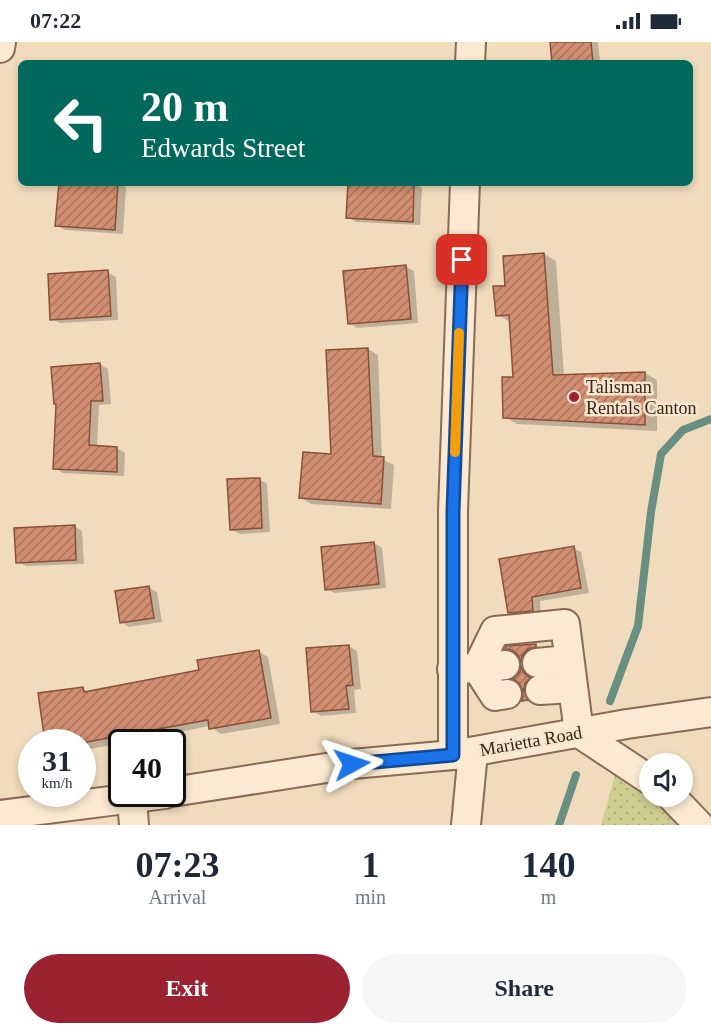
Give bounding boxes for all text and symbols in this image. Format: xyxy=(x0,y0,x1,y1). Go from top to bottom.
text: 07:22 xyxy=(30,8,81,33)
icon: left xyxy=(42,84,120,162)
text: 20 m xyxy=(141,84,229,130)
text: Edwards Street xyxy=(141,133,305,163)
pin xyxy=(436,234,487,285)
icon: arrive xyxy=(445,243,478,276)
place label: Talisman Rentals Canton xyxy=(586,377,697,418)
marker: Talisman Rentals Canton xyxy=(567,390,581,404)
street label: Marietta Road xyxy=(478,722,584,760)
speed limit sign: 40 xyxy=(108,729,186,807)
position arrow xyxy=(320,732,384,796)
text: 31 xyxy=(42,744,72,777)
map controls xyxy=(639,753,693,807)
button: sound xyxy=(639,753,693,807)
text: km/h xyxy=(42,775,72,791)
text: 07:23 xyxy=(135,845,219,885)
text: 1 xyxy=(362,845,380,885)
text: 140 xyxy=(522,845,576,885)
text: Arrival xyxy=(149,886,206,908)
text: min xyxy=(355,886,386,908)
text: m xyxy=(541,886,556,908)
button: Exit xyxy=(24,954,350,1023)
button: Share xyxy=(362,954,687,1023)

